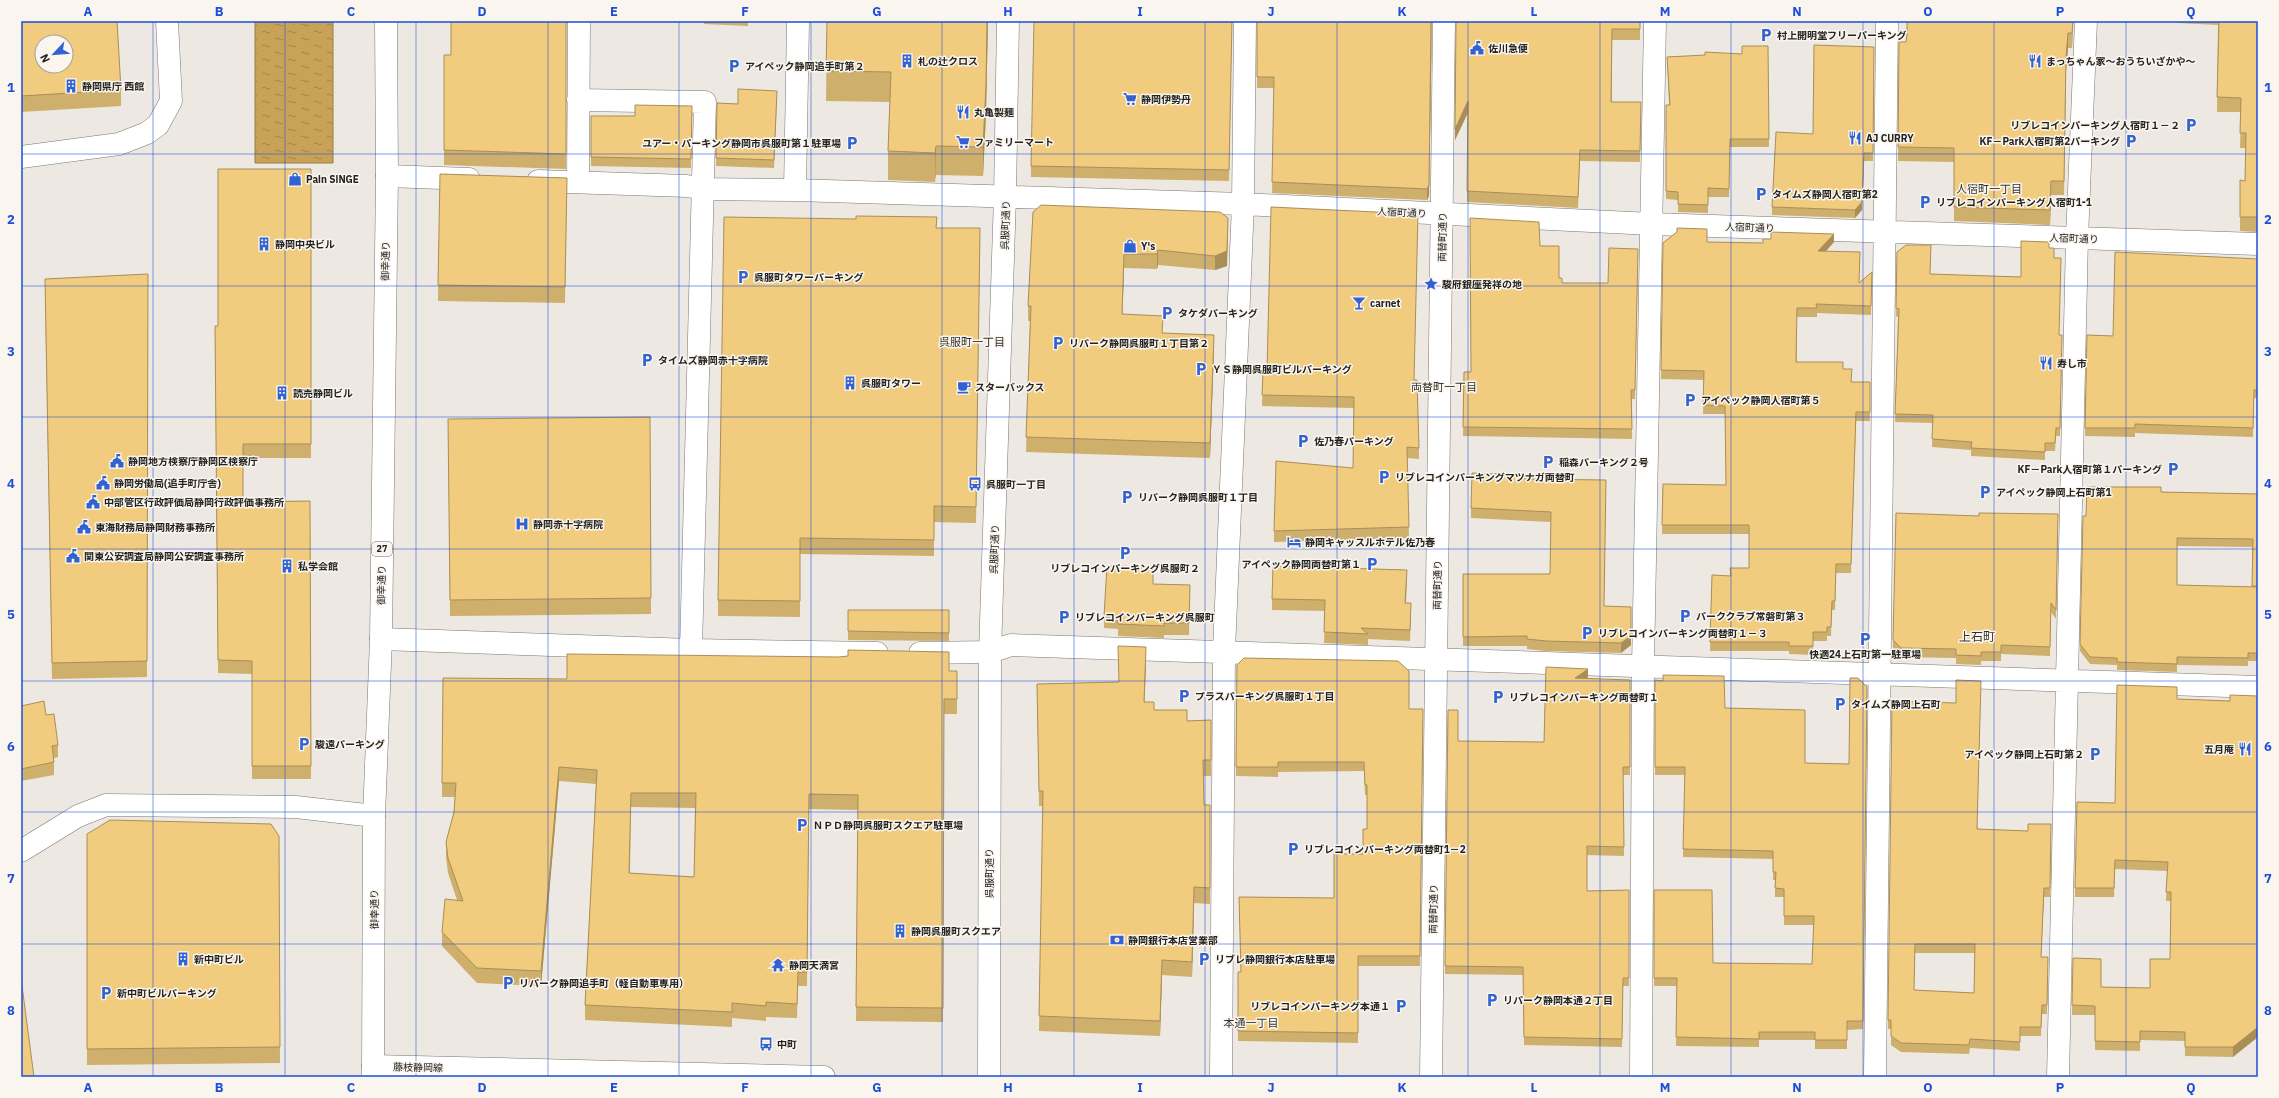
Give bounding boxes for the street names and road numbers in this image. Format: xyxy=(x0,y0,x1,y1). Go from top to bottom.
street label: 呉服町通り xyxy=(998,200,1013,250)
street label: 人宿町通り xyxy=(1377,205,1427,220)
street label: 両替町通り xyxy=(1436,212,1449,262)
street label: 人宿町通り xyxy=(1725,220,1775,235)
street label: 人宿町通り xyxy=(2049,231,2099,246)
street label: 御幸通り xyxy=(379,241,392,281)
street label: 呉服町通り xyxy=(987,524,1002,574)
road number: 27 xyxy=(372,542,392,556)
street label: 両替町通り xyxy=(1431,560,1444,610)
street label: 御幸通り xyxy=(375,565,388,605)
street label: 呉服町通り xyxy=(983,848,996,898)
street label: 両替町通り xyxy=(1427,884,1440,934)
street label: 御幸通り xyxy=(368,889,381,929)
street label: 藤枝静岡線 xyxy=(393,1061,443,1074)

